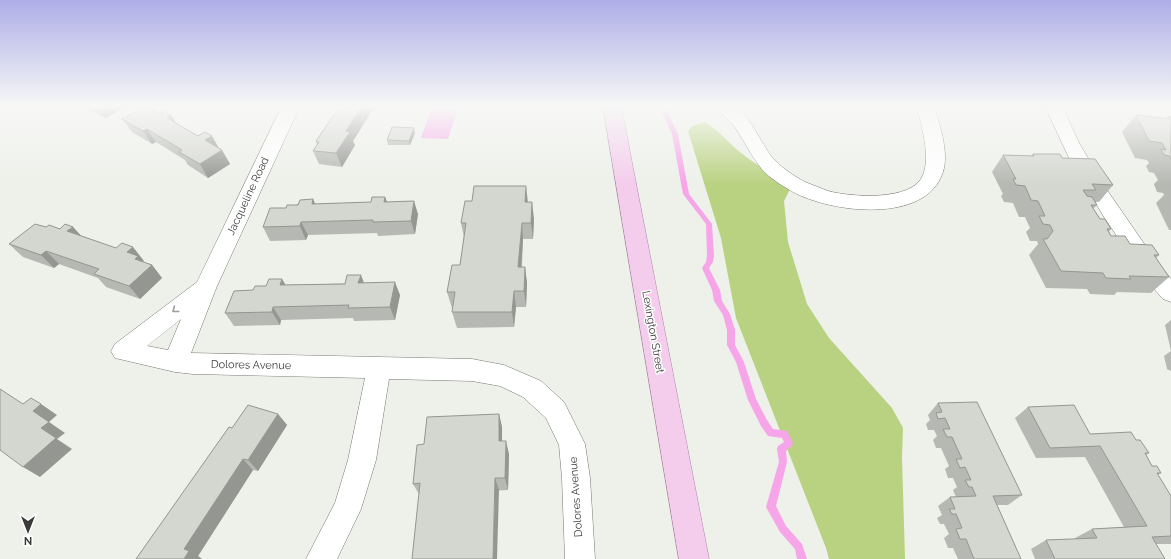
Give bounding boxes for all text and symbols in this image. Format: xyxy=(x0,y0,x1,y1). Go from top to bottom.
street label: Jacqueline Road xyxy=(224,155,272,237)
street label: Lexington Street xyxy=(639,290,667,375)
one-way arrow xyxy=(173,306,180,313)
street label: Dolores Avenue xyxy=(211,358,292,372)
street label: Dolores Avenue xyxy=(567,456,585,538)
north arrow xyxy=(8,511,48,551)
text: N xyxy=(24,534,32,547)

